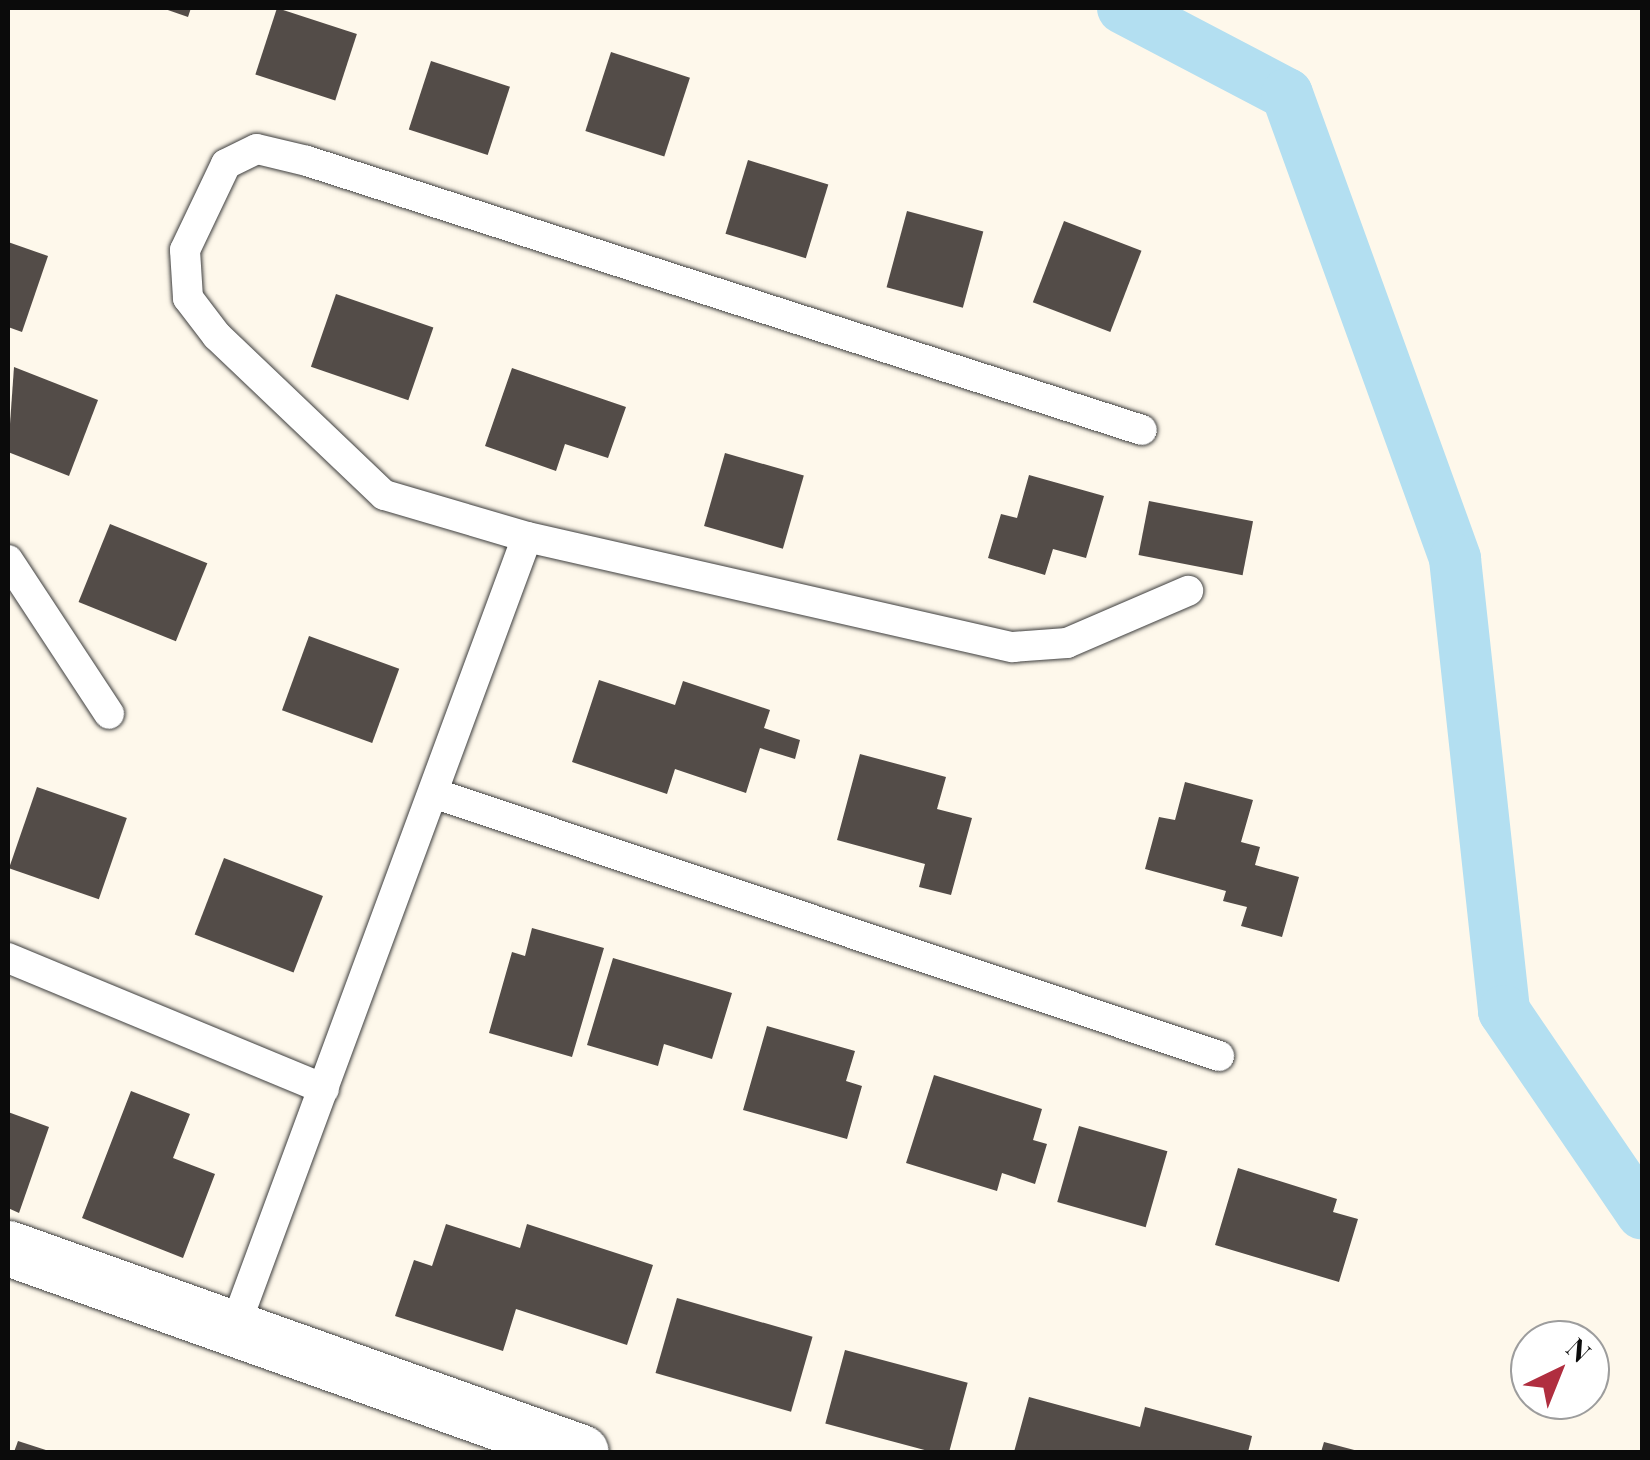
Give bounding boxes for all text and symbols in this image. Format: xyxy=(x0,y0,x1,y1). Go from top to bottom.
north arrow xyxy=(1510,1320,1610,1420)
text: N xyxy=(1559,1329,1599,1370)

